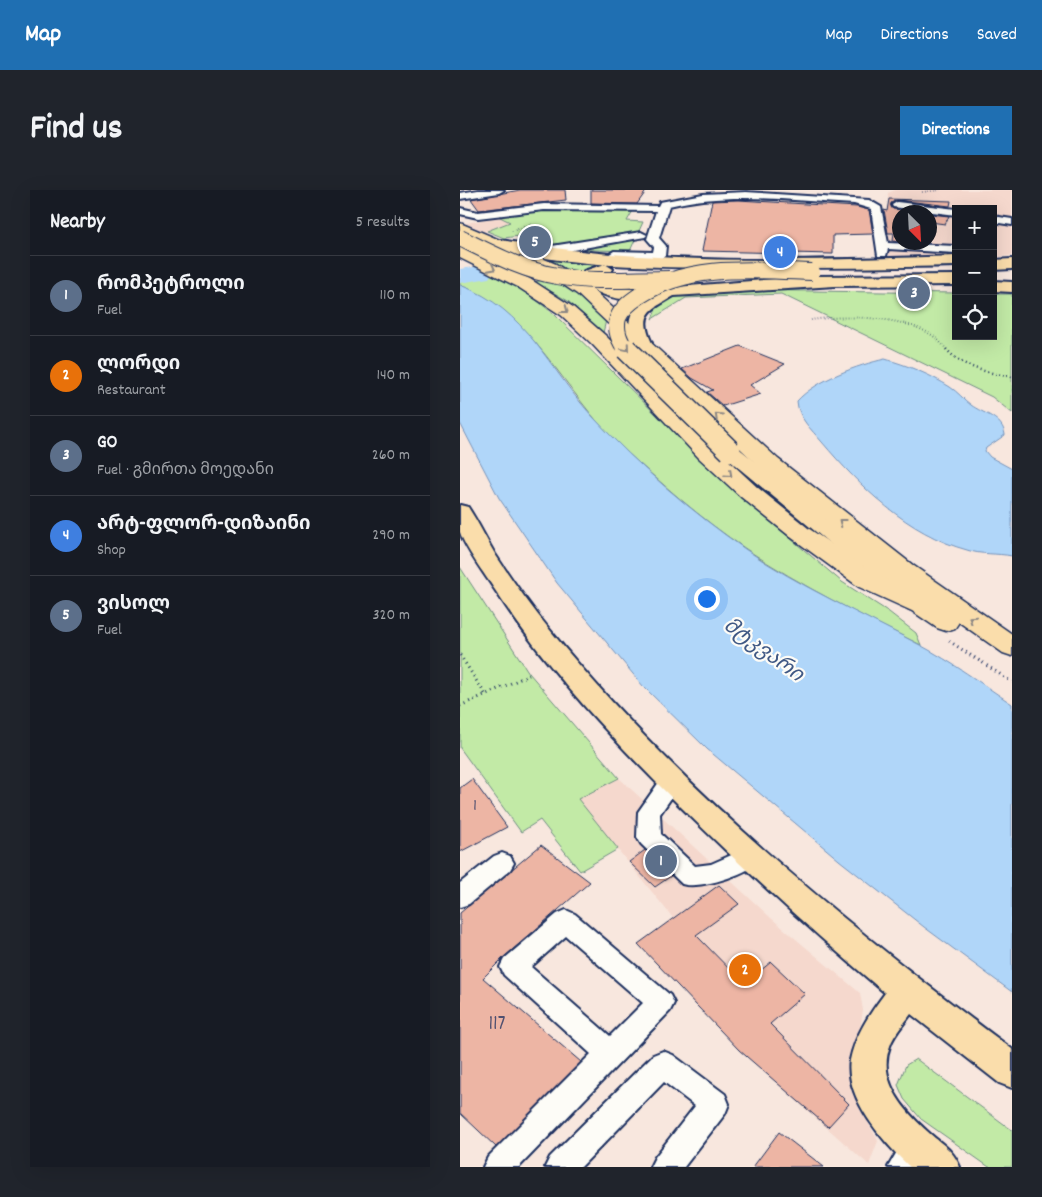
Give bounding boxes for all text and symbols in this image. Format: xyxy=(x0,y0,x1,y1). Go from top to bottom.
text: Map xyxy=(25,18,61,52)
text: Map xyxy=(825,23,852,48)
text: Directions xyxy=(880,23,949,48)
text: Saved xyxy=(977,23,1017,48)
text: Find us xyxy=(30,105,122,155)
button: Directions xyxy=(900,106,1012,155)
north arrow xyxy=(892,205,937,250)
map controls xyxy=(952,205,997,340)
button: + xyxy=(952,205,997,250)
text: Nearby xyxy=(50,208,105,238)
text: 5 results xyxy=(356,211,410,234)
pin: 5 xyxy=(519,223,551,261)
pin: 4 xyxy=(764,233,796,271)
button: − xyxy=(952,250,997,295)
one-way arrow xyxy=(487,262,496,272)
text: რომპეტროლი xyxy=(97,272,245,299)
pin: 3 xyxy=(898,274,930,312)
text: 1 xyxy=(64,284,68,307)
text: 110 m xyxy=(380,284,410,307)
button: locate xyxy=(952,295,997,340)
text: Fuel xyxy=(97,299,122,322)
one-way arrow xyxy=(559,304,569,313)
one-way arrow xyxy=(620,342,628,351)
text: ლორდი xyxy=(97,352,180,379)
text: 2 xyxy=(63,364,70,387)
text: 140 m xyxy=(376,364,410,387)
text: Restaurant xyxy=(97,379,166,402)
one-way arrow xyxy=(715,413,724,422)
text: GO xyxy=(97,430,118,457)
text: 3 xyxy=(62,444,70,467)
text: 260 m xyxy=(372,444,410,467)
text: Fuel · გმირთა მოედანი xyxy=(97,459,274,482)
one-way arrow xyxy=(724,468,733,477)
text: არტ-ფლორ-დიზაინი xyxy=(97,512,311,539)
one-way arrow xyxy=(839,519,848,527)
text: 4 xyxy=(63,524,69,547)
text: 290 m xyxy=(372,524,410,547)
text: Shop xyxy=(97,539,126,562)
your location xyxy=(694,586,720,612)
text: ვისოლ xyxy=(97,592,170,619)
text: 5 xyxy=(62,604,70,627)
text: 320 m xyxy=(373,604,410,627)
water label: მტკვარი xyxy=(716,612,809,691)
one-way arrow xyxy=(968,616,977,625)
text: Fuel xyxy=(97,619,122,642)
house number: 1 xyxy=(473,794,477,819)
pin: 1 xyxy=(645,842,677,880)
pin: 2 xyxy=(729,951,761,989)
house number: 117 xyxy=(488,1010,506,1040)

